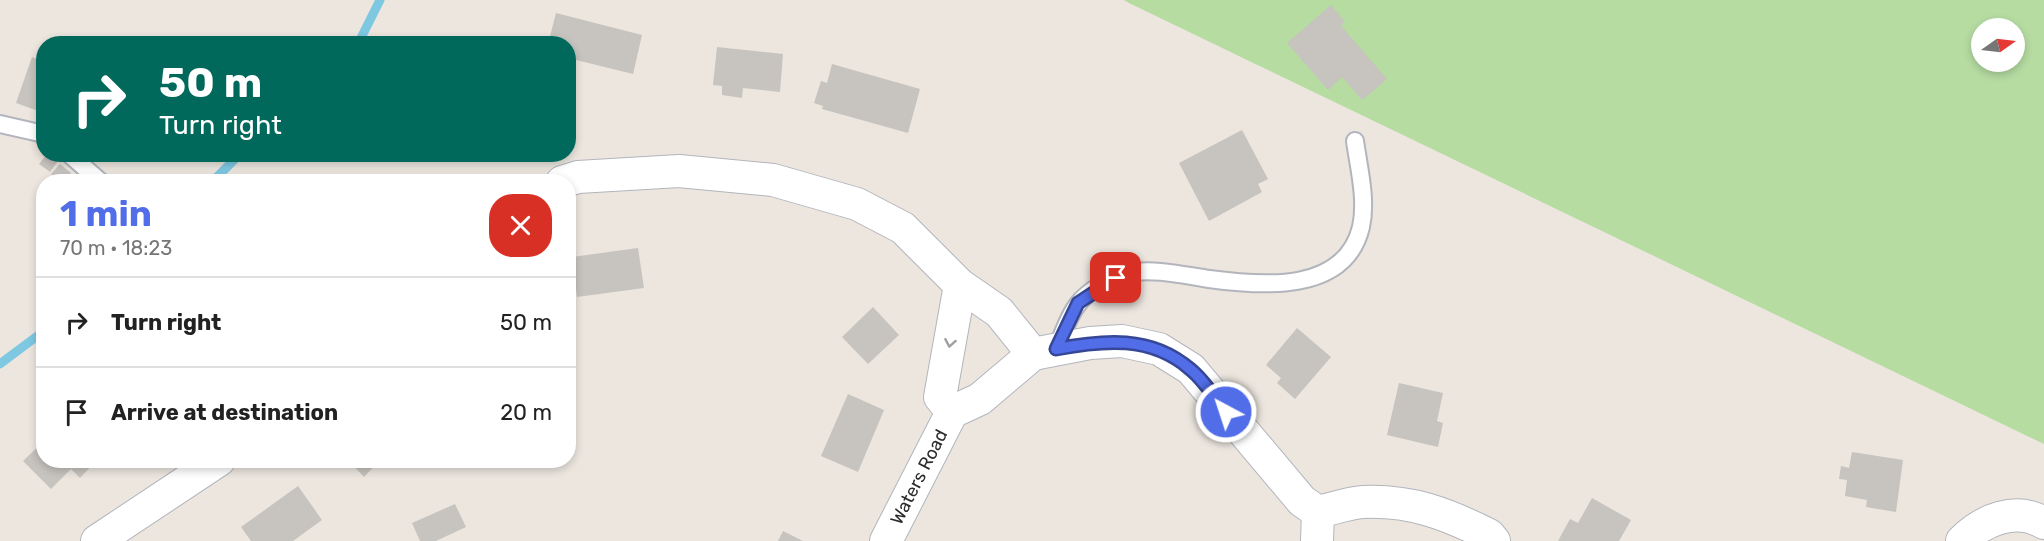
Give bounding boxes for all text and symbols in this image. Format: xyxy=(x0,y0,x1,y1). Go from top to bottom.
north arrow xyxy=(1971,18,2025,72)
map controls xyxy=(1971,18,2025,72)
text: 50 m xyxy=(159,58,262,108)
icon: right xyxy=(60,60,138,138)
text: Turn right xyxy=(159,109,282,141)
text: 1 min xyxy=(60,192,152,235)
button: close xyxy=(489,194,552,257)
text: 70 m · 18:23 xyxy=(60,236,172,260)
pin xyxy=(1090,252,1141,303)
icon: arrive xyxy=(1099,261,1132,294)
icon: right xyxy=(60,306,93,339)
text: Turn right xyxy=(111,309,221,336)
text: 50 m xyxy=(500,309,552,336)
one-way arrow xyxy=(944,337,957,347)
position arrow xyxy=(1194,380,1258,444)
icon: arrive xyxy=(60,396,93,429)
text: Arrive at destination xyxy=(111,399,338,426)
text: 20 m xyxy=(500,399,552,426)
street label: Waters Road xyxy=(886,426,952,528)

